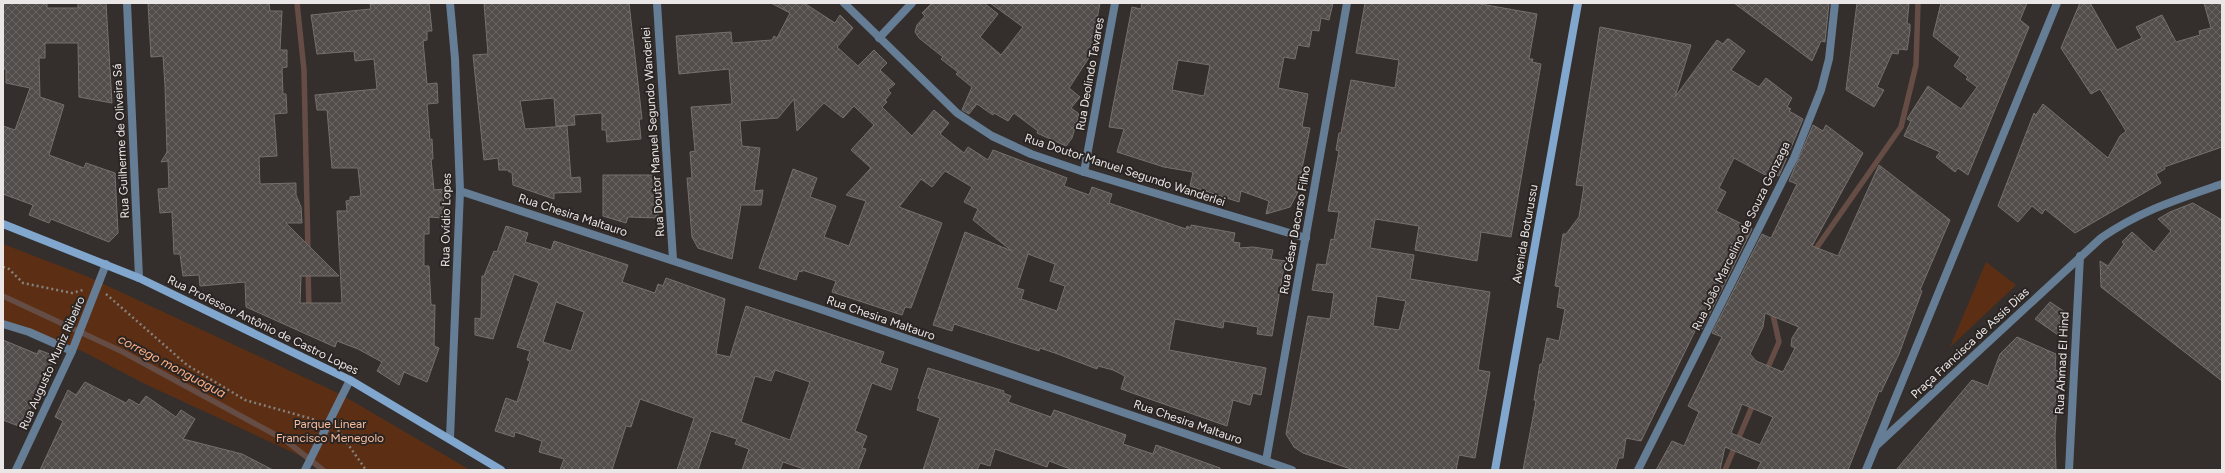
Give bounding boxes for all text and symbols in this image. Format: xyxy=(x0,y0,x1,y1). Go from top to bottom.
street label: Rua Deolindo Tavares xyxy=(1073,16,1107,132)
street label: Rua Doutor Manuel Segundo Wanderlei xyxy=(639,27,667,237)
street label: Rua Guilherme de Oliveira Sá xyxy=(110,63,132,219)
street label: Rua Doutor Manuel Segundo Wanderlei xyxy=(1023,131,1227,209)
street label: Rua João Marcelino de Souza Gonzaga xyxy=(1689,139,1793,333)
street label: Rua César Dacorso Filho xyxy=(1277,165,1313,295)
street label: Rua Ovídio Lopes xyxy=(438,173,454,267)
street label: Avenida Boturussu xyxy=(1509,183,1541,285)
street label: Rua Chesira Maltauro xyxy=(517,191,629,239)
street label: Rua Professor Antônio de Castro Lopes xyxy=(165,272,361,378)
street label: Praça Francisca de Assis Dias xyxy=(1908,284,2032,401)
street label: Rua Chesira Maltauro xyxy=(825,293,937,343)
street label: Rua Augusto Muniz Ribeiro xyxy=(16,294,88,432)
street label: Rua Ahmad El Hind xyxy=(2052,311,2072,415)
water label: corrego monguagua xyxy=(116,331,229,401)
street label: Rua Chesira Maltauro xyxy=(1132,397,1244,447)
park label: Parque Linear Francisco Menegolo xyxy=(276,417,384,445)

